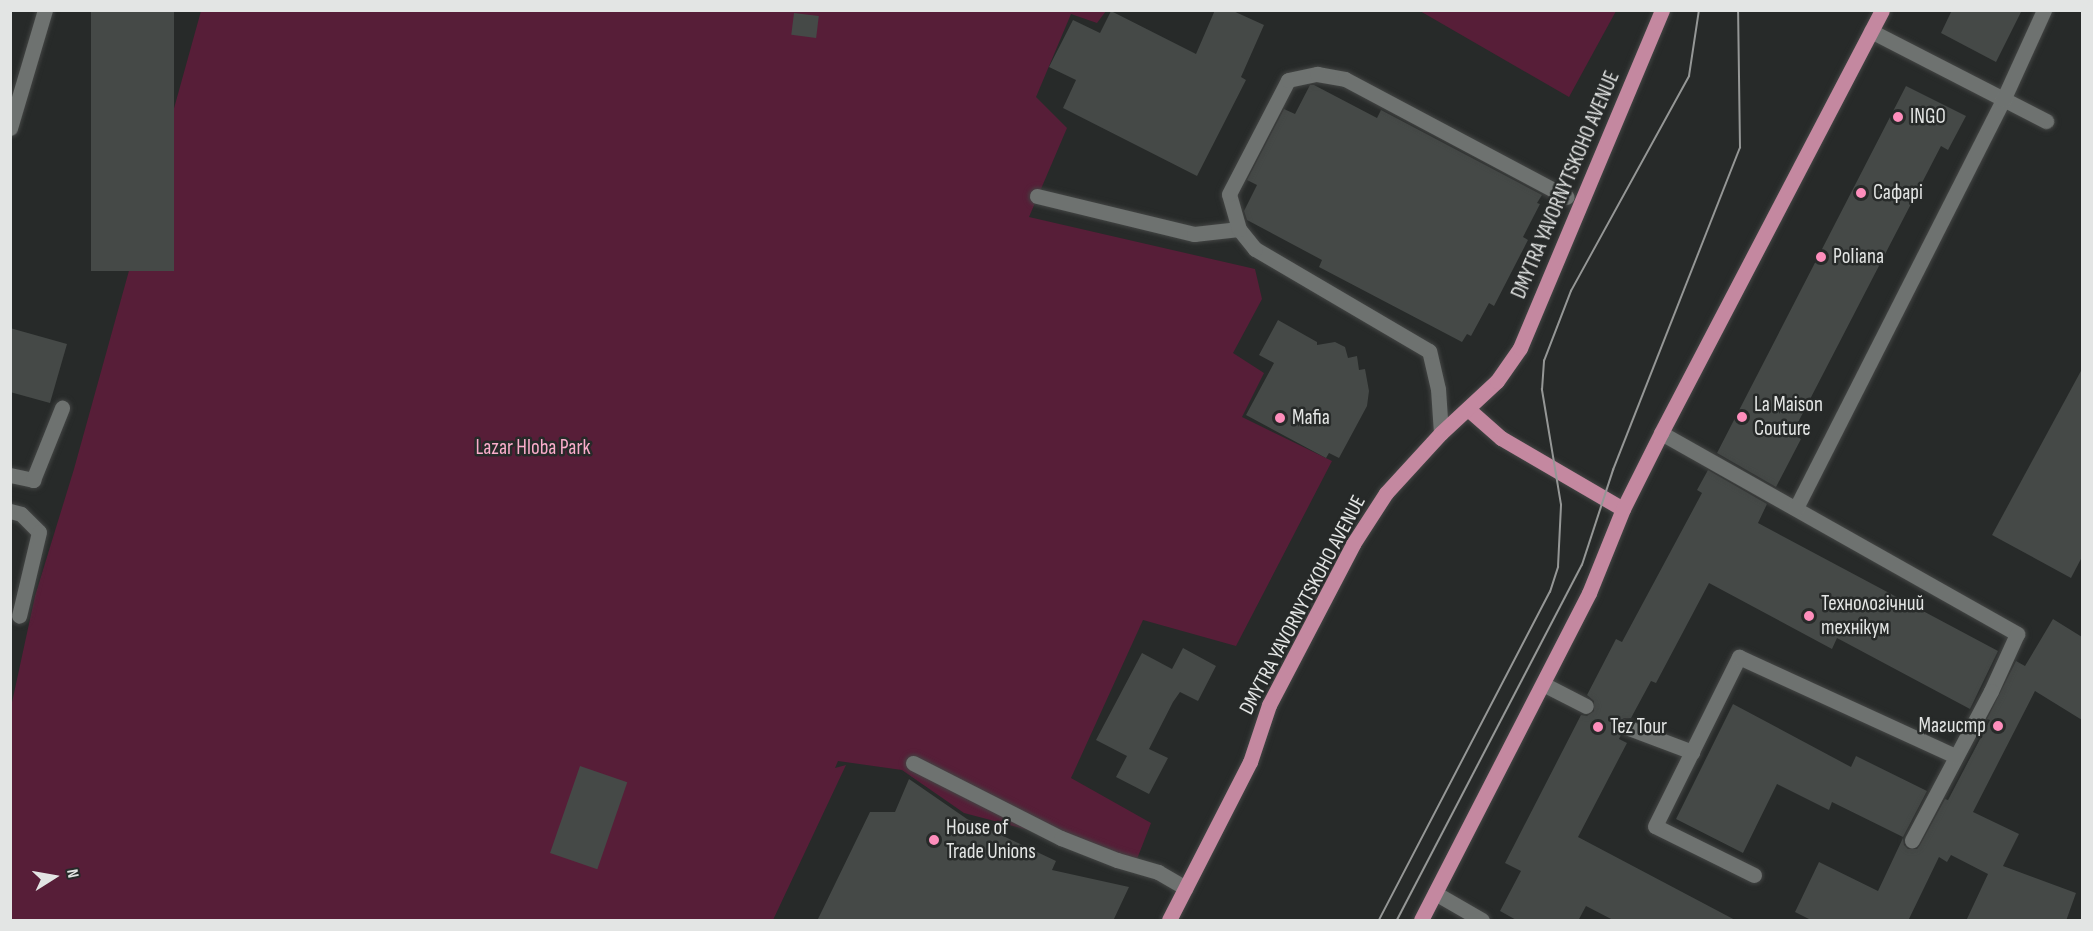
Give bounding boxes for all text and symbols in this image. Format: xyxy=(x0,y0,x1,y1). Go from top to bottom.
street label: DMYTRA YAVORNYTSKOHO AVENUE xyxy=(1507,67,1625,303)
place label: INGO xyxy=(1910,104,1946,130)
marker: INGO xyxy=(1891,110,1905,124)
place label: Сафарі xyxy=(1873,180,1923,206)
marker: Сафарі xyxy=(1854,186,1868,200)
place label: Poliana xyxy=(1833,244,1884,270)
marker: Poliana xyxy=(1814,250,1828,264)
place label: La Maison Couture xyxy=(1754,392,1823,442)
place label: Mafia xyxy=(1292,405,1330,431)
marker: La Maison Couture xyxy=(1735,410,1749,424)
marker: Mafia xyxy=(1273,411,1287,425)
park label: Lazar Hloba Park xyxy=(476,435,590,461)
street label: DMYTRA YAVORNYTSKOHO AVENUE xyxy=(1234,491,1372,719)
place label: Технологічний технікум xyxy=(1821,591,1924,641)
marker: Технологічний технікум xyxy=(1802,609,1816,623)
place label: Магистр xyxy=(1918,713,1986,739)
place label: Tez Tour xyxy=(1610,714,1667,740)
marker: Магистр xyxy=(1991,719,2005,733)
marker: Tez Tour xyxy=(1591,720,1605,734)
place label: House of Trade Unions xyxy=(946,815,1036,865)
marker: House of Trade Unions xyxy=(927,833,941,847)
north arrow xyxy=(24,847,84,907)
text: N xyxy=(62,867,82,879)

